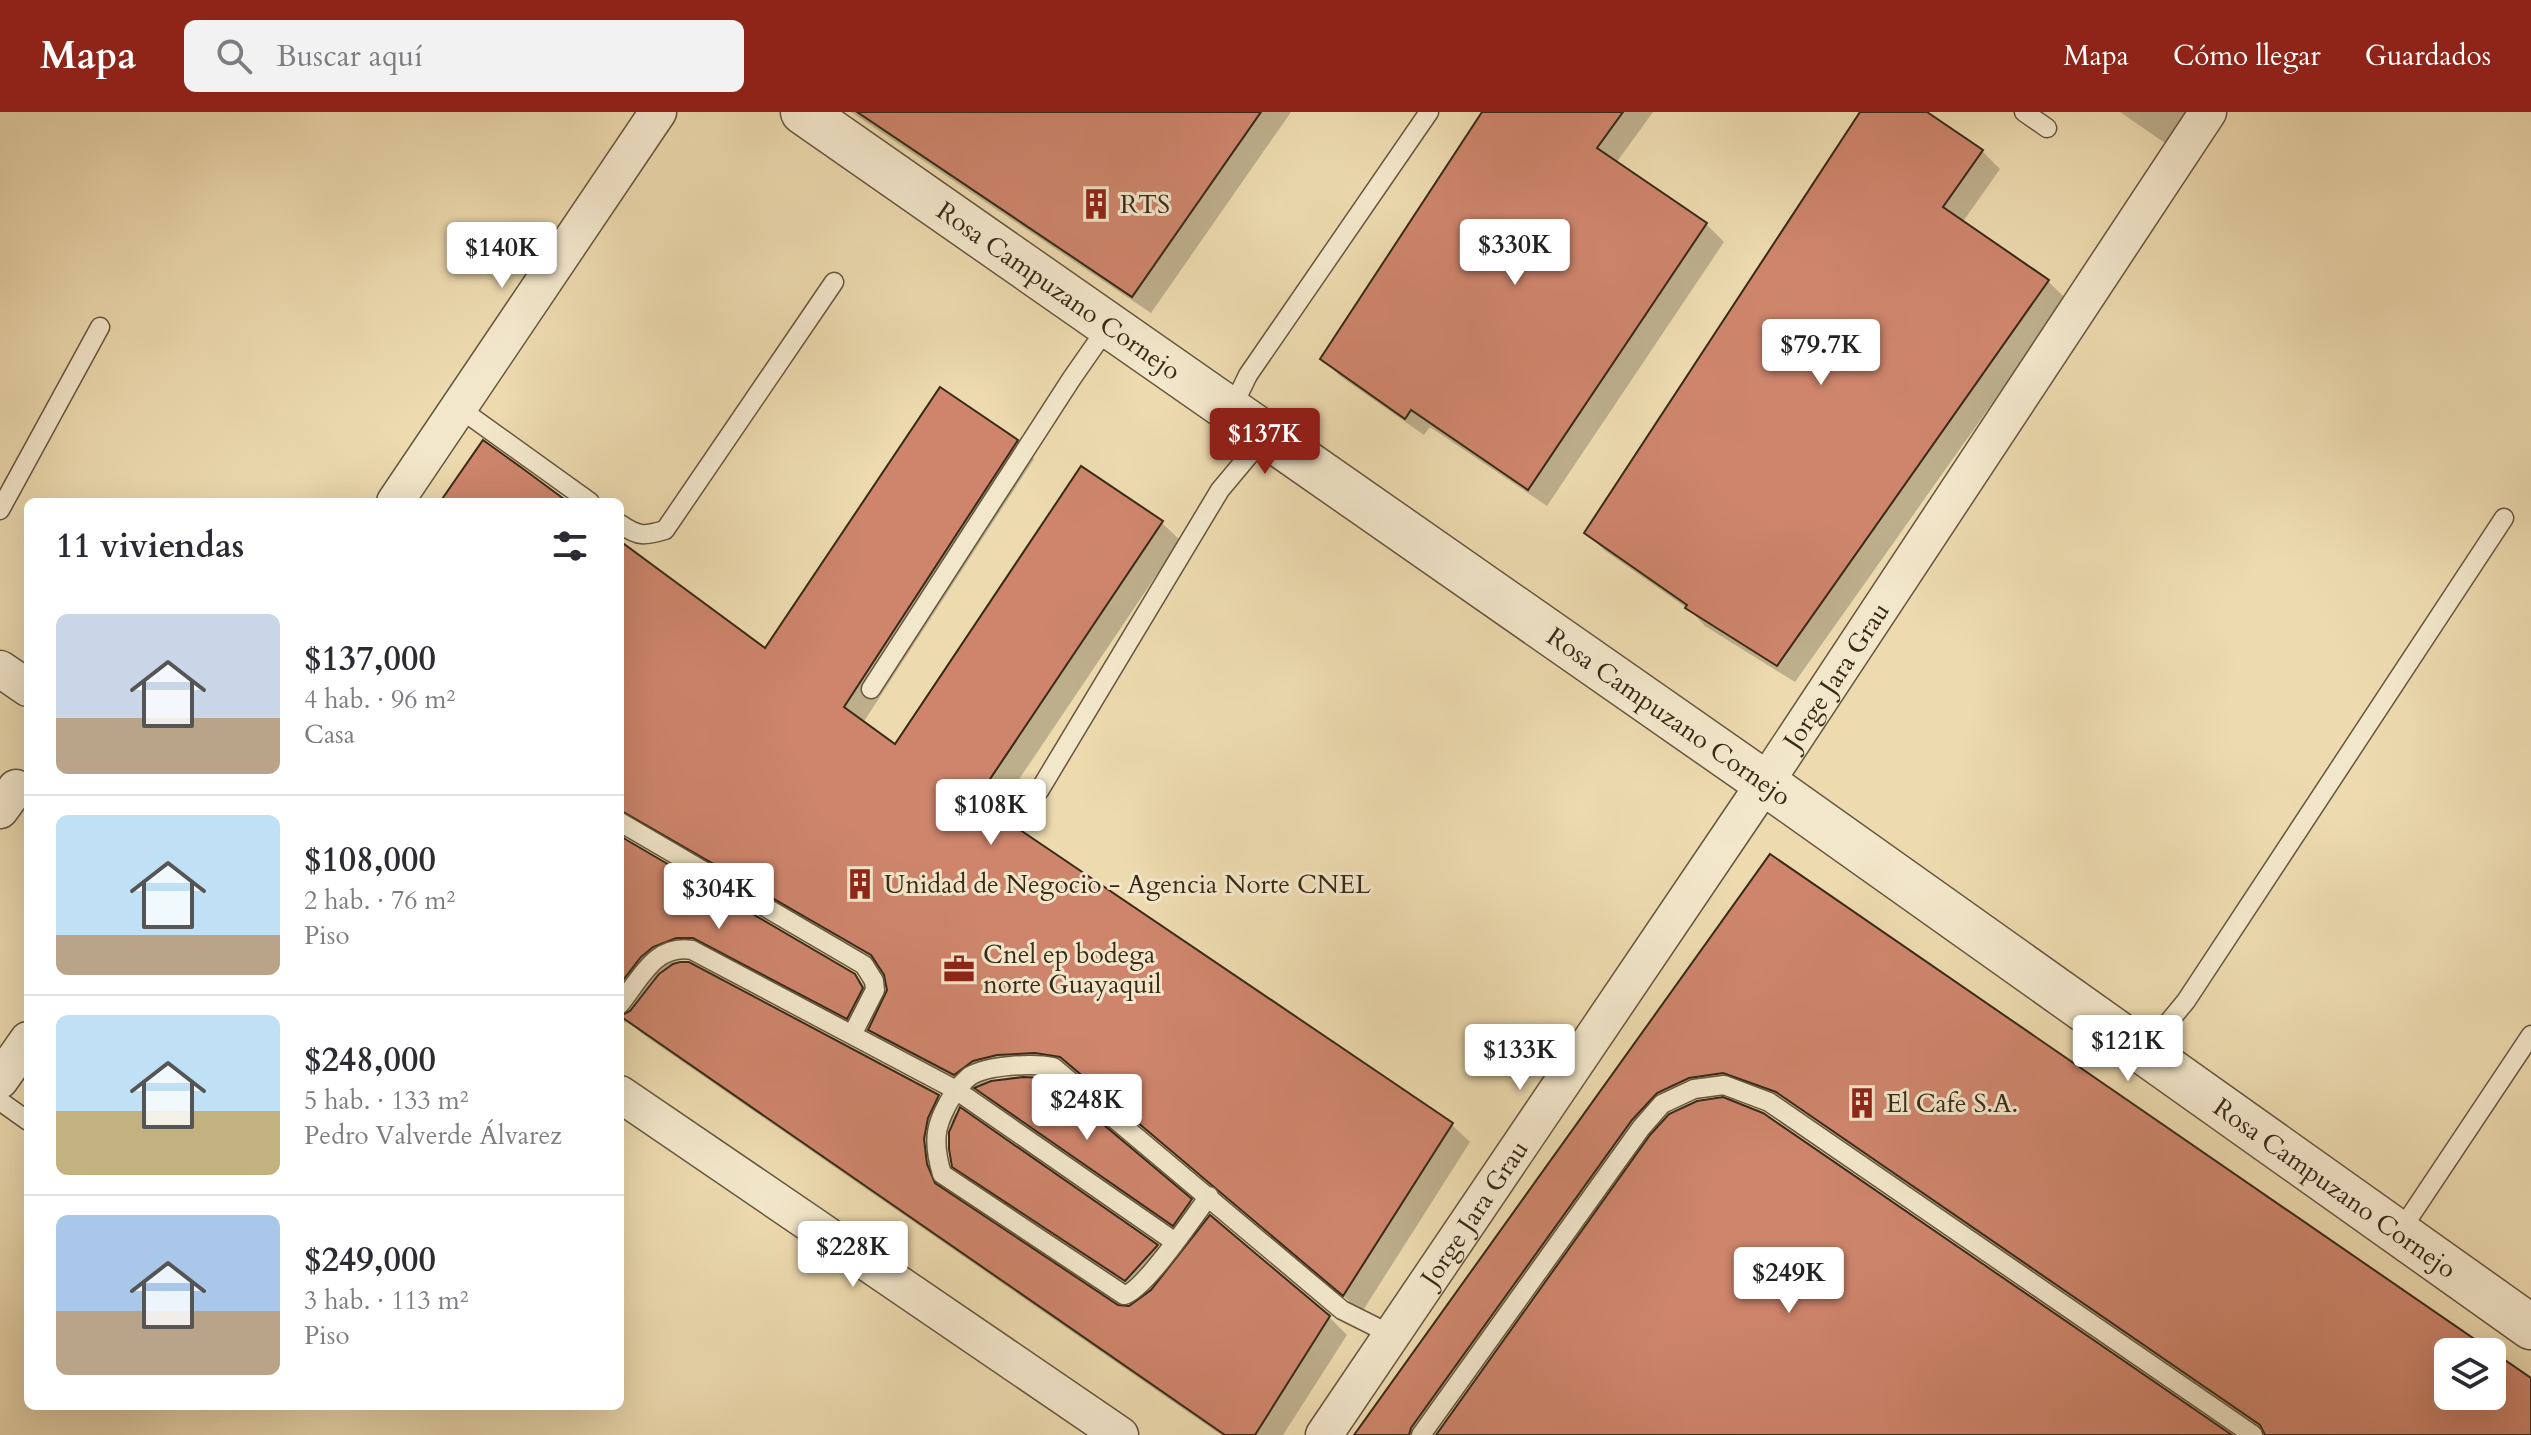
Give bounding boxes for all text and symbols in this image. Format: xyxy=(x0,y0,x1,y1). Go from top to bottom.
search box xyxy=(184,20,744,92)
text: Mapa xyxy=(40,30,136,82)
icon: search xyxy=(212,34,256,78)
text: Buscar aquí xyxy=(276,36,423,77)
text: Mapa xyxy=(2063,37,2129,75)
text: Cómo llegar xyxy=(2173,37,2321,75)
text: Guardados xyxy=(2365,37,2491,75)
building icon: RTS xyxy=(1079,187,1113,221)
place label: RTS xyxy=(1120,187,1170,222)
street label: Rosa Campuzano Cornejo xyxy=(930,193,1188,388)
pin: $330K xyxy=(1459,219,1571,287)
pin: $140K xyxy=(446,222,558,290)
text: $330K xyxy=(1478,227,1552,262)
text: $140K xyxy=(465,230,539,265)
pin: $79.7K xyxy=(1756,319,1886,387)
text: $79.7K xyxy=(1780,327,1862,362)
pin: $137K xyxy=(1209,408,1321,476)
text: $137K xyxy=(1228,416,1302,451)
text: 11 viviendas xyxy=(56,523,244,569)
icon: filters xyxy=(548,524,592,568)
street label: Jorge Jara Grau xyxy=(1773,596,1898,759)
street label: Rosa Campuzano Cornejo xyxy=(1540,619,1798,814)
text: $137,000 xyxy=(304,636,436,682)
icon: home xyxy=(120,646,216,742)
text: 4 hab. · 96 m² xyxy=(304,682,455,717)
text: Casa xyxy=(304,717,355,752)
pin: $108K xyxy=(935,779,1047,847)
text: $108K xyxy=(954,787,1028,822)
text: $108,000 xyxy=(304,837,436,883)
icon: home xyxy=(120,847,216,943)
pin: $304K xyxy=(663,863,775,931)
building icon: Unidad de Negocio - Agencia Norte CNEL xyxy=(843,867,877,901)
place label: Unidad de Negocio - Agencia Norte CNEL xyxy=(884,867,1371,902)
text: $304K xyxy=(682,871,756,906)
text: 2 hab. · 76 m² xyxy=(304,883,455,918)
text: Piso xyxy=(304,918,349,953)
place label: Cnel ep bodega norte Guayaquil xyxy=(983,937,1162,1002)
office icon: Cnel ep bodega norte Guayaquil xyxy=(942,952,976,986)
pin: $121K xyxy=(2072,1015,2184,1083)
text: $121K xyxy=(2091,1023,2165,1058)
pin: $133K xyxy=(1464,1024,1576,1092)
text: $133K xyxy=(1483,1032,1557,1067)
text: $248,000 xyxy=(304,1037,436,1083)
icon: home xyxy=(120,1047,216,1143)
pin: $248K xyxy=(1031,1074,1143,1142)
text: $248K xyxy=(1050,1082,1124,1117)
text: 5 hab. · 133 m² xyxy=(304,1083,469,1118)
building icon: El Cafe S.A. xyxy=(1845,1086,1879,1120)
place label: El Cafe S.A. xyxy=(1886,1086,2018,1121)
street label: Rosa Campuzano Cornejo xyxy=(2206,1090,2463,1287)
text: Pedro Valverde Álvarez xyxy=(304,1118,562,1153)
street label: Jorge Jara Grau xyxy=(1410,1133,1536,1296)
pin: $228K xyxy=(797,1221,909,1289)
text: $228K xyxy=(816,1229,890,1264)
text: $249,000 xyxy=(304,1237,436,1283)
icon: home xyxy=(120,1247,216,1343)
pin: $249K xyxy=(1733,1247,1845,1315)
text: $249K xyxy=(1752,1255,1826,1290)
text: 3 hab. · 113 m² xyxy=(304,1283,469,1318)
text: Piso xyxy=(304,1318,349,1353)
map controls xyxy=(2434,1338,2506,1410)
button: layers xyxy=(2434,1338,2506,1410)

